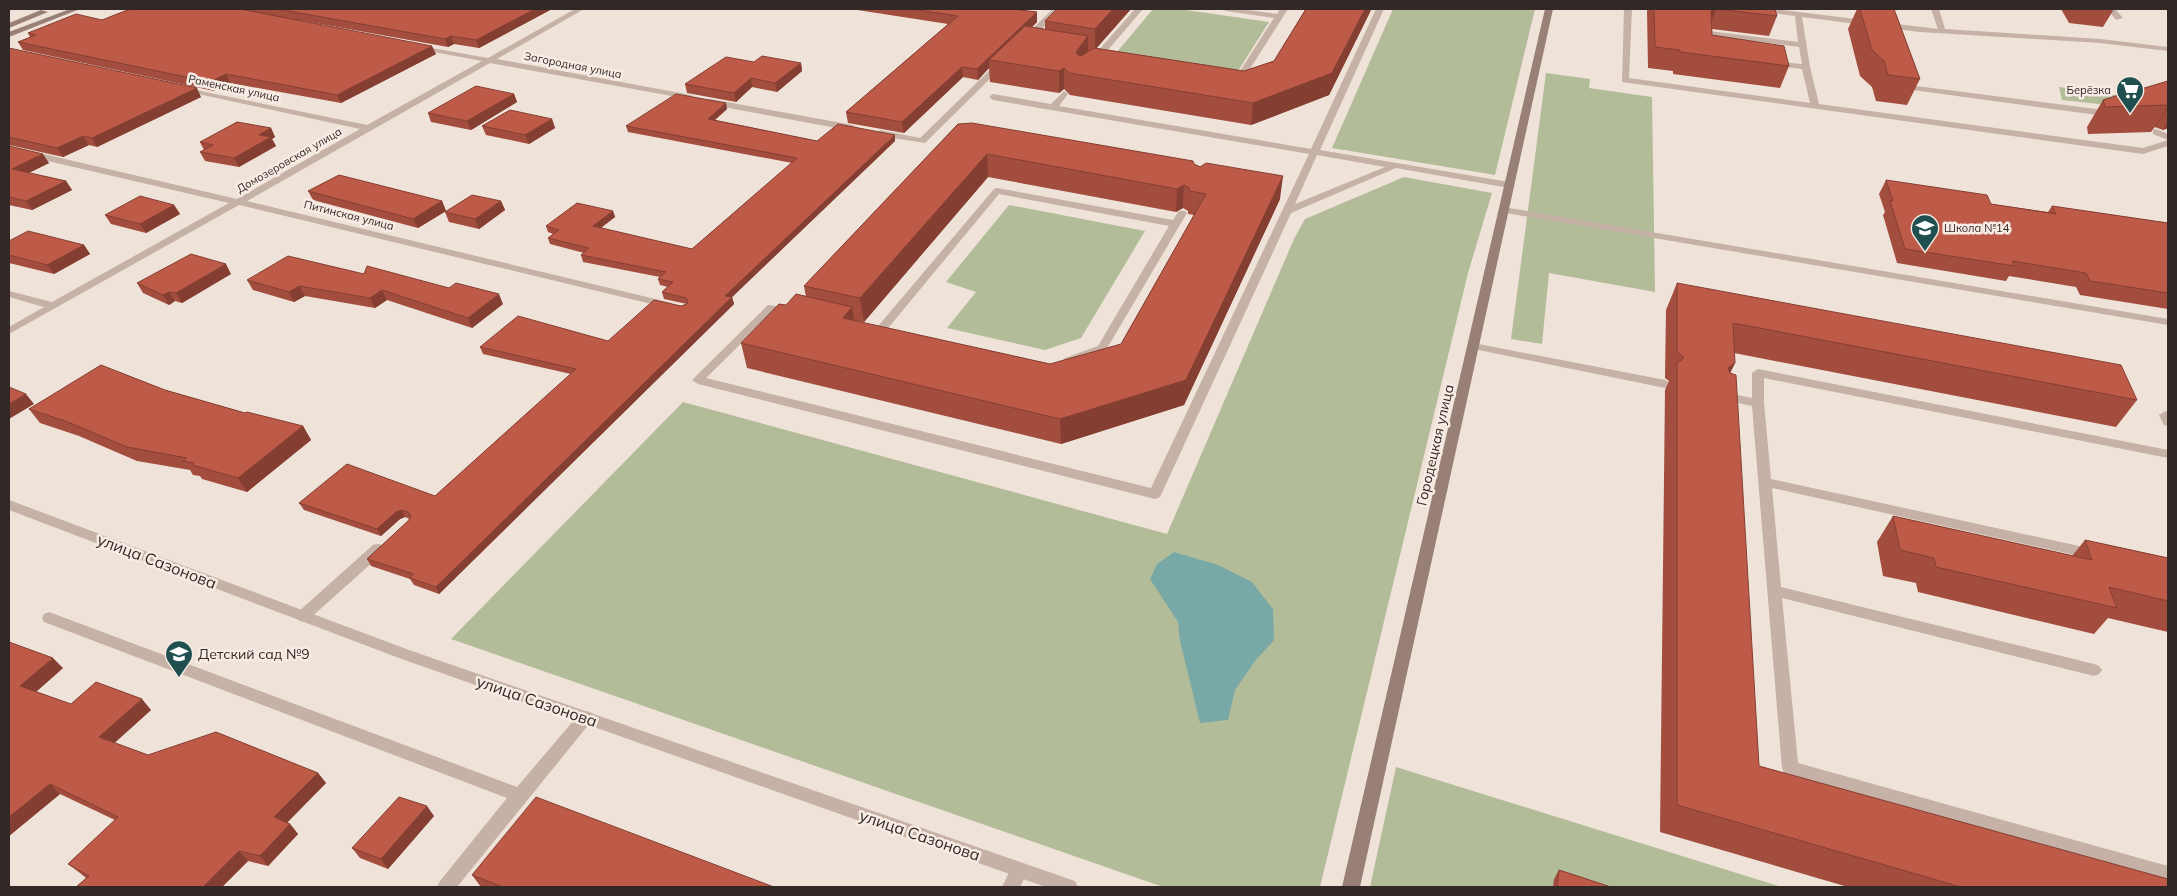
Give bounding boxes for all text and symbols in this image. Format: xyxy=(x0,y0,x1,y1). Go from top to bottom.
street label: Загородная улица xyxy=(523,49,623,81)
street label: Раменская улица xyxy=(187,71,281,105)
supermarket icon: Берёзка xyxy=(2115,75,2145,114)
place label: Берёзка xyxy=(2066,83,2111,97)
street label: Домозеровская улица xyxy=(234,124,344,196)
street label: Питинская улица xyxy=(303,197,395,233)
school or university icon: Школа №14 xyxy=(1910,213,1940,252)
place label: Школа №14 xyxy=(1944,221,2010,235)
street label: Городецкая улица xyxy=(1412,383,1458,507)
street label: улица Сазонова xyxy=(94,529,220,593)
school or university icon: Детский сад №9 xyxy=(164,639,194,678)
place label: Детский сад №9 xyxy=(198,645,310,663)
street label: улица Сазонова xyxy=(474,671,600,731)
street label: улица Сазонова xyxy=(857,805,983,865)

